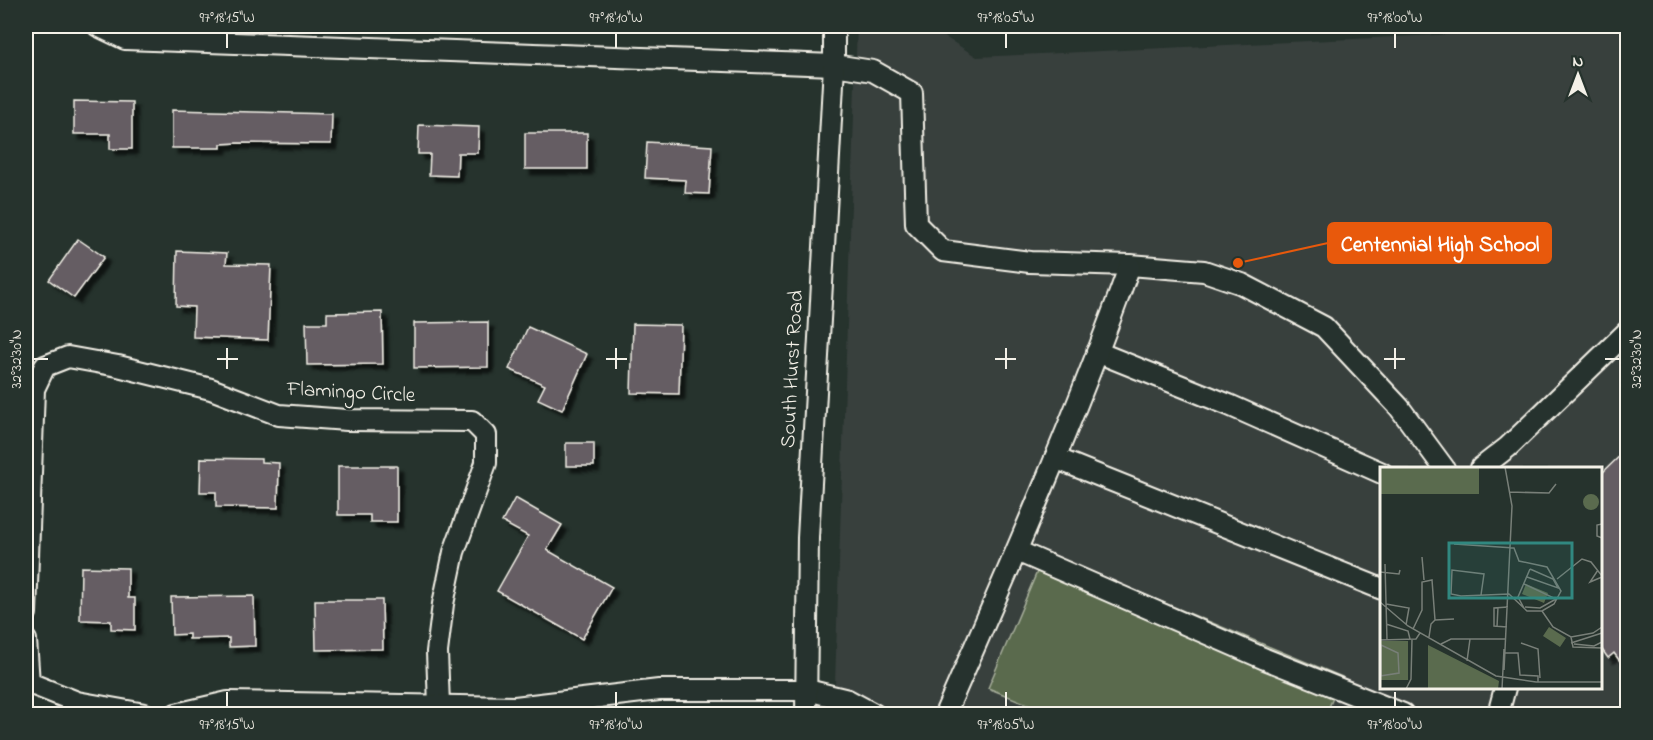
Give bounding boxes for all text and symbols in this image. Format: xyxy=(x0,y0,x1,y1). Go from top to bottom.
text: 97°18'15"W xyxy=(199,7,255,29)
text: 97°18'10"W xyxy=(589,7,643,29)
text: 97°18'05"W xyxy=(978,7,1034,29)
text: 97°18'00"W xyxy=(1368,7,1422,29)
north arrow xyxy=(1548,45,1608,105)
text: N xyxy=(1573,50,1584,74)
callout: Centennial High School xyxy=(1328,223,1551,263)
text: Centennial High School xyxy=(1341,230,1540,263)
street label: South Hurst Road xyxy=(774,289,812,449)
text: 32°32'30"N xyxy=(6,329,28,389)
text: 32°32'30"N xyxy=(1626,329,1648,389)
street label: Flamingo Circle xyxy=(285,375,417,413)
inset map xyxy=(1380,467,1602,689)
text: 97°18'15"W xyxy=(199,714,255,736)
text: 97°18'10"W xyxy=(589,714,643,736)
text: 97°18'05"W xyxy=(978,714,1034,736)
text: 97°18'00"W xyxy=(1368,714,1422,736)

